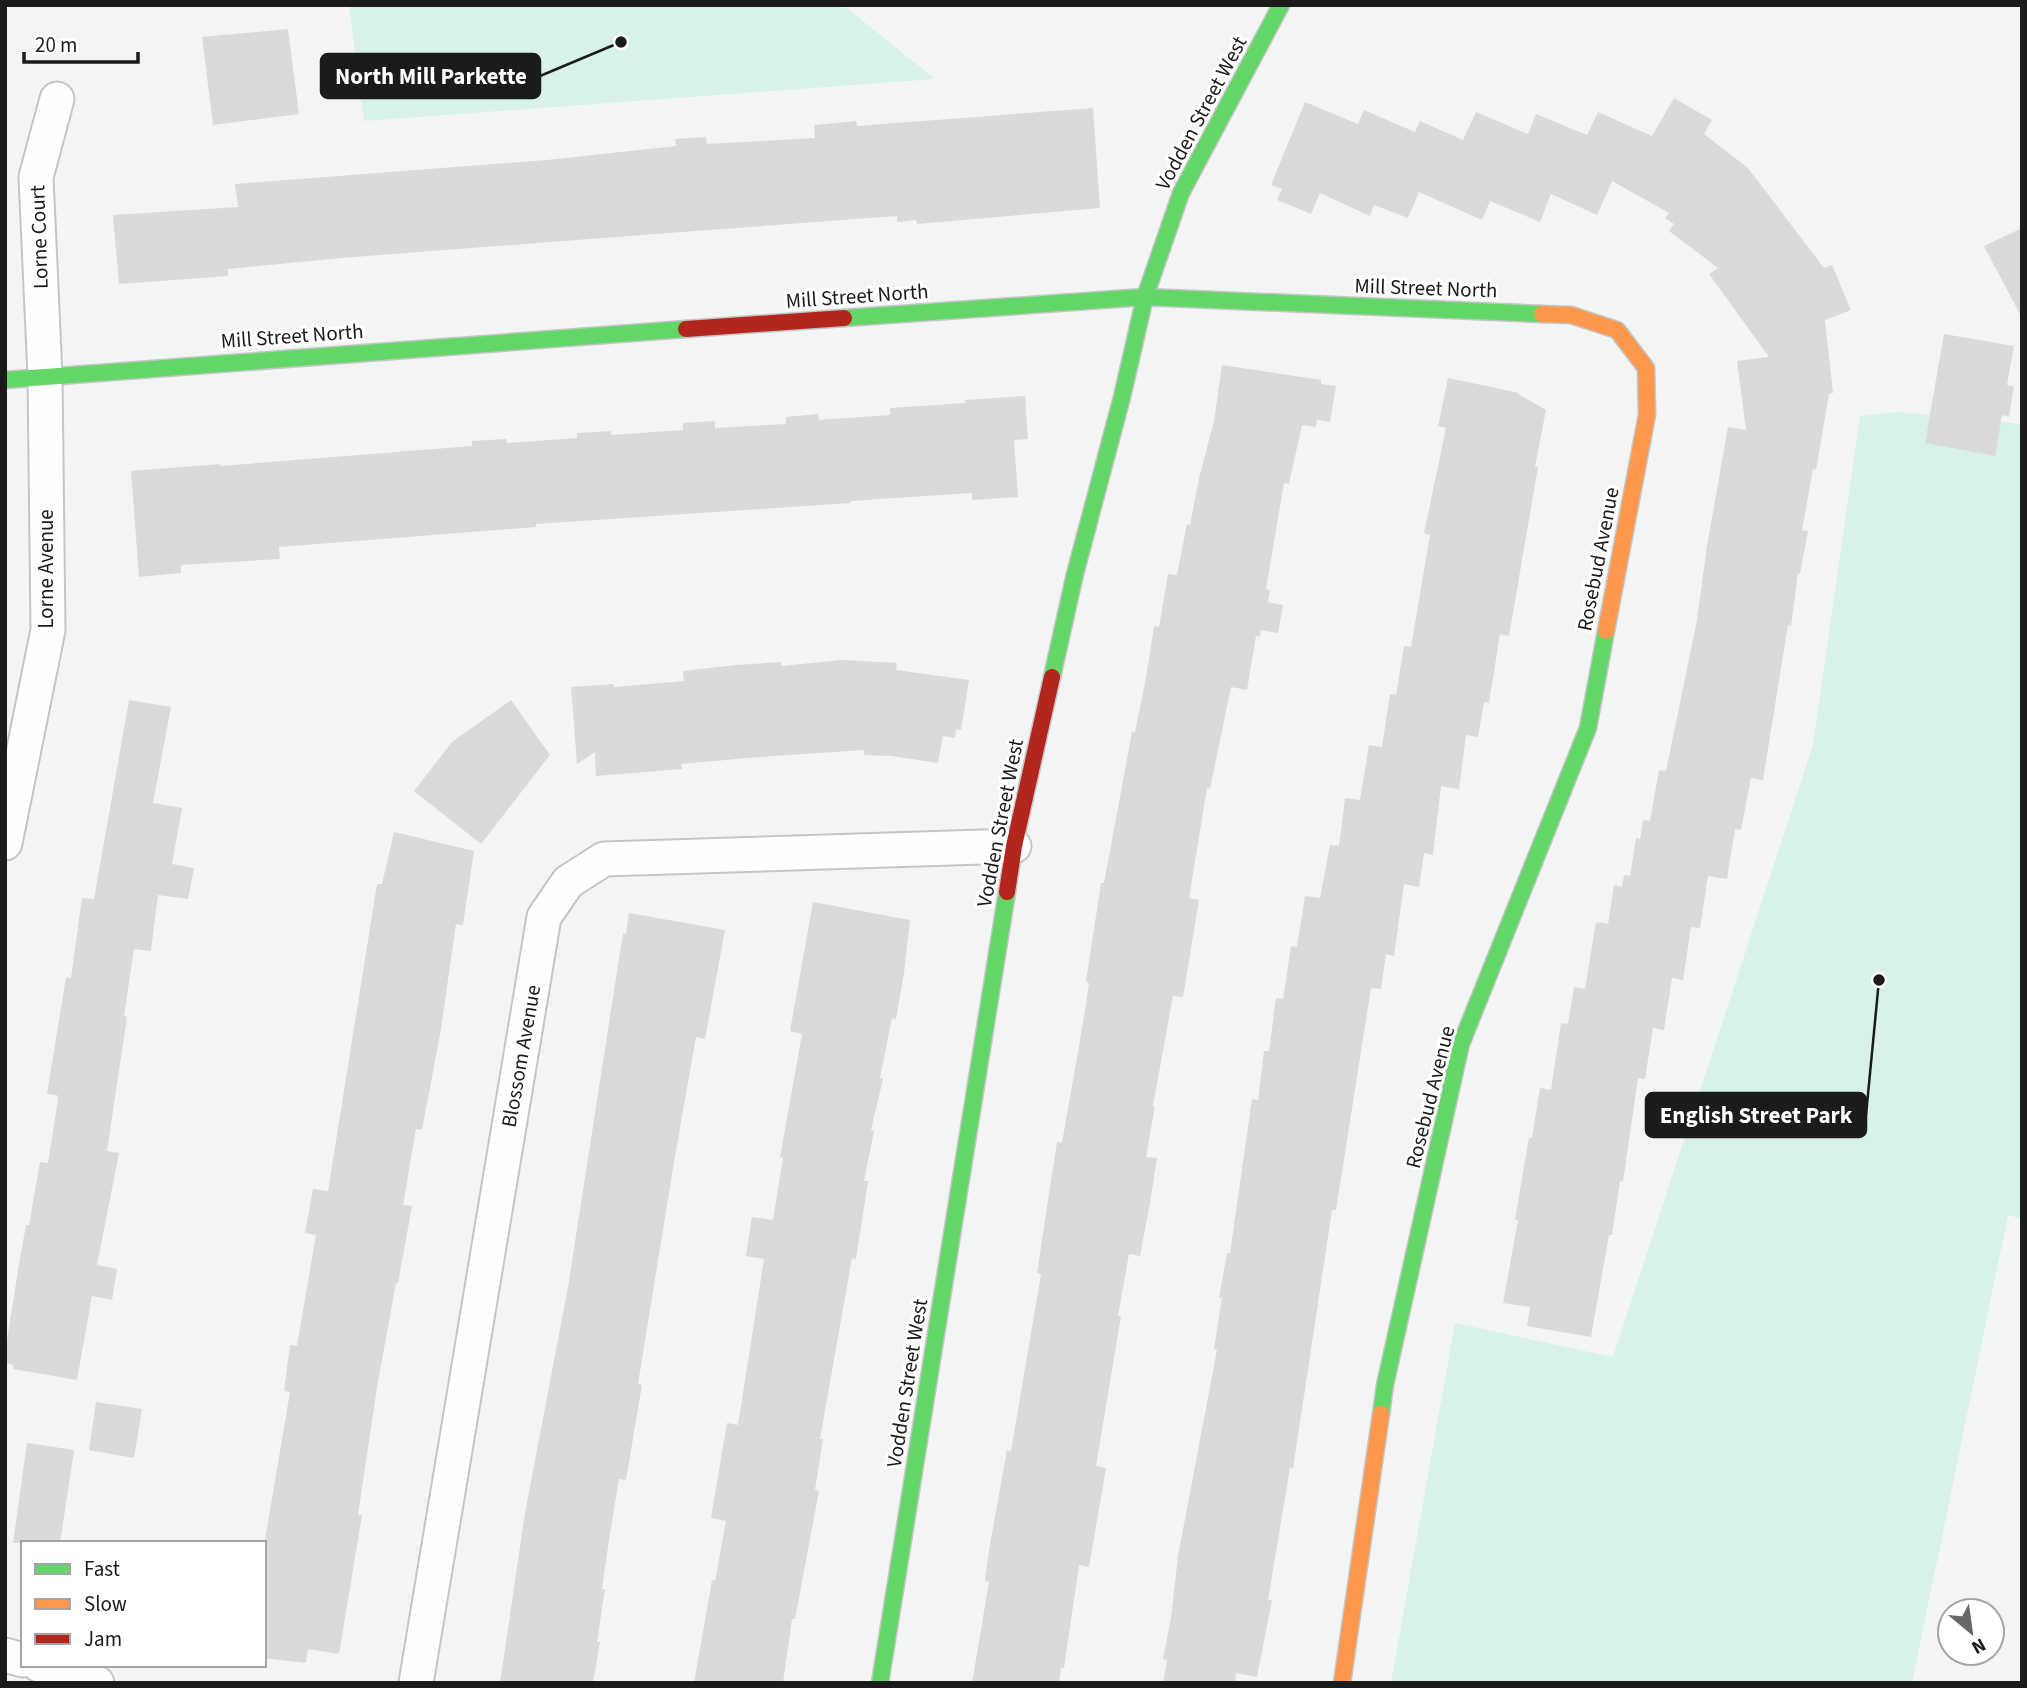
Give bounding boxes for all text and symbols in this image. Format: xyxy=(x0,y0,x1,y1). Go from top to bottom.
scale bar xyxy=(24,21,138,65)
text: 20 m xyxy=(35,30,77,60)
street label: Vodden Street West xyxy=(1148,31,1254,195)
callout: North Mill Parkette xyxy=(321,54,540,98)
text: North Mill Parkette xyxy=(335,60,527,93)
street label: Lorne Court xyxy=(22,185,56,289)
street label: Mill Street North xyxy=(1354,271,1498,305)
street label: Mill Street North xyxy=(785,276,929,316)
street label: Mill Street North xyxy=(220,316,364,356)
street label: Rosebud Avenue xyxy=(1569,485,1627,633)
street label: Lorne Avenue xyxy=(31,509,61,629)
street label: Vodden Street West xyxy=(969,736,1031,910)
street label: Blossom Avenue xyxy=(494,982,548,1130)
street label: Rosebud Avenue xyxy=(1398,1023,1462,1171)
callout: English Street Park xyxy=(1646,1093,1866,1137)
text: English Street Park xyxy=(1660,1099,1853,1132)
street label: Vodden Street West xyxy=(879,1296,935,1470)
legend xyxy=(21,1541,266,1667)
text: Fast xyxy=(84,1554,120,1584)
text: Slow xyxy=(84,1589,127,1619)
north arrow xyxy=(1936,1597,2006,1667)
text: Jam xyxy=(84,1624,122,1654)
text: N xyxy=(1966,1631,1991,1660)

